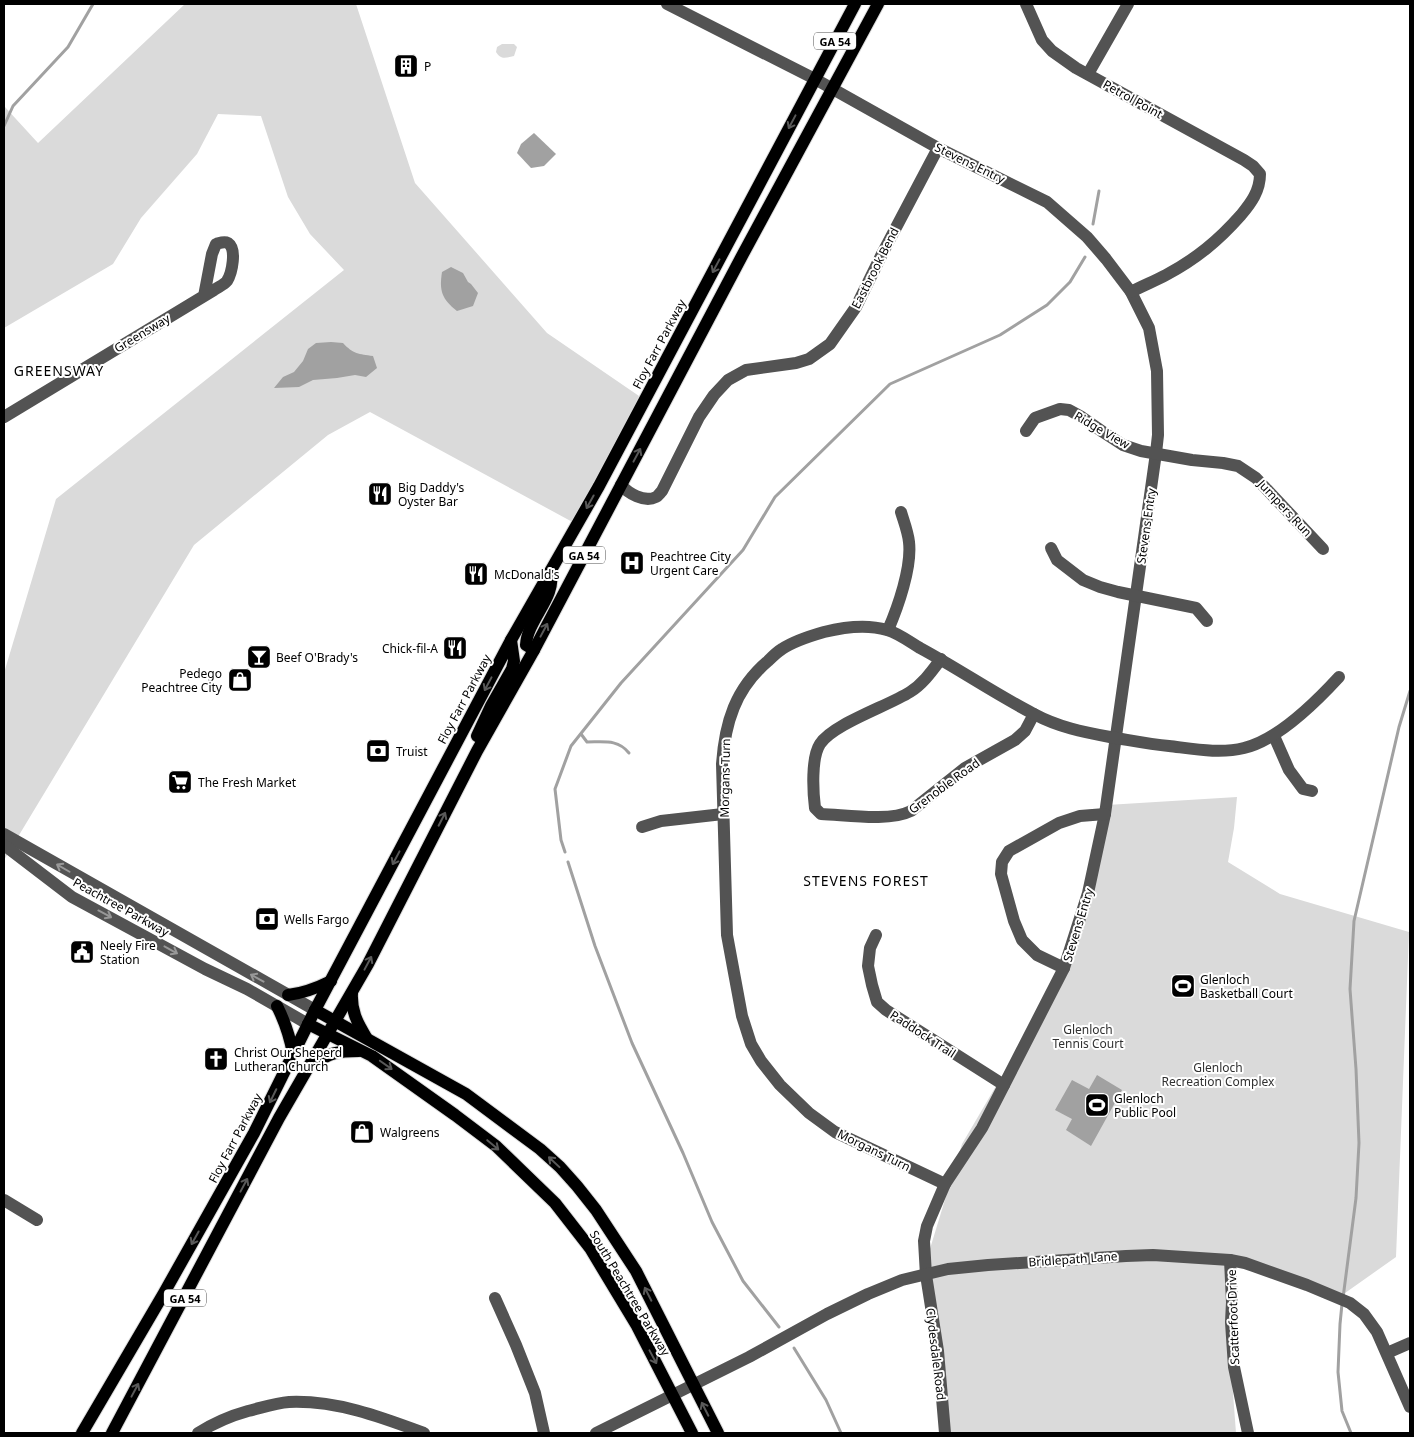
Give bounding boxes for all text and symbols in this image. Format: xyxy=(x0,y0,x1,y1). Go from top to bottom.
road number: GA 54 xyxy=(814,32,856,49)
building icon: P xyxy=(393,53,419,79)
place label: P xyxy=(424,58,431,75)
street label: Petrol Point xyxy=(1100,76,1167,123)
one-way arrow xyxy=(787,115,797,130)
street label: Stevens Entry xyxy=(932,139,1009,188)
street label: Eastbrook Bend xyxy=(847,224,903,312)
one-way arrow xyxy=(711,258,721,273)
street label: Floy Farr Parkway xyxy=(628,295,690,392)
street label: Greensway xyxy=(111,309,174,356)
district label: GREENSWAY xyxy=(14,361,104,380)
street label: Ridge View xyxy=(1071,407,1133,453)
one-way arrow xyxy=(633,448,642,463)
street label: Jumpers Run xyxy=(1253,475,1316,540)
place label: Big Daddy's Oyster Bar xyxy=(398,479,465,510)
restaurant icon: Big Daddy's Oyster Bar xyxy=(367,481,393,507)
street label: Stevens Entry xyxy=(1132,486,1160,565)
one-way arrow xyxy=(585,494,595,509)
road number: GA 54 xyxy=(563,546,605,564)
place label: Peachtree City Urgent Care xyxy=(650,548,732,579)
hospital icon: Peachtree City Urgent Care xyxy=(619,550,645,576)
restaurant icon: McDonald's xyxy=(463,561,489,587)
place label: McDonald's xyxy=(494,566,560,583)
one-way arrow xyxy=(539,622,549,637)
restaurant icon: Chick-fil-A xyxy=(442,635,468,661)
place label: Chick-fil-A xyxy=(382,640,438,657)
bar icon: Beef O'Brady's xyxy=(246,644,272,670)
place label: Beef O'Brady's xyxy=(276,649,358,666)
street label: Floy Farr Parkway xyxy=(433,650,495,747)
place label: Pedego Peachtree City xyxy=(141,665,223,696)
shop icon: Pedego Peachtree City xyxy=(227,667,253,693)
one-way arrow xyxy=(483,676,493,691)
bank icon: Truist xyxy=(365,738,391,764)
street label: Morgans Turn xyxy=(716,738,734,818)
place label: Truist xyxy=(396,743,428,760)
street label: Grenoble Road xyxy=(905,754,983,818)
supermarket icon: The Fresh Market xyxy=(167,769,193,795)
place label: The Fresh Market xyxy=(198,774,297,791)
one-way arrow xyxy=(438,812,447,827)
one-way arrow xyxy=(391,850,400,865)
one-way arrow xyxy=(56,862,71,872)
district label: STEVENS FOREST xyxy=(803,871,929,890)
street label: Peachtree Parkway xyxy=(70,874,173,941)
street label: Stevens Entry xyxy=(1059,885,1098,964)
bank icon: Wells Fargo xyxy=(254,906,280,932)
one-way arrow xyxy=(97,910,111,920)
place label: Wells Fargo xyxy=(284,911,349,928)
place label: Neely Fire Station xyxy=(100,937,156,968)
public building icon: Neely Fire Station xyxy=(69,939,95,965)
one-way arrow xyxy=(163,945,178,955)
one-way arrow xyxy=(363,956,373,971)
place label: Glenloch Basketball Court xyxy=(1200,971,1293,1002)
one-way arrow xyxy=(251,972,265,982)
sports icon: Glenloch Basketball Court xyxy=(1170,973,1196,999)
street label: Paddock Trail xyxy=(887,1006,959,1062)
park label: Glenloch Tennis Court xyxy=(1053,1021,1124,1052)
place label: Christ Our Sheperd Lutheran Church xyxy=(234,1044,342,1075)
church icon: Christ Our Sheperd Lutheran Church xyxy=(203,1046,229,1072)
park label: Glenloch Recreation Complex xyxy=(1162,1059,1275,1090)
one-way arrow xyxy=(379,1060,393,1070)
one-way arrow xyxy=(268,1088,277,1103)
street label: Floy Farr Parkway xyxy=(204,1089,266,1186)
place label: Glenloch Public Pool xyxy=(1114,1090,1176,1121)
sports icon: Glenloch Public Pool xyxy=(1084,1092,1110,1118)
shop icon: Walgreens xyxy=(349,1119,375,1145)
place label: Walgreens xyxy=(380,1124,440,1141)
street label: Morgans Turn xyxy=(835,1125,913,1175)
one-way arrow xyxy=(487,1139,500,1150)
one-way arrow xyxy=(548,1157,561,1168)
one-way arrow xyxy=(240,1178,250,1193)
street label: South Peachtree Parkway xyxy=(586,1227,675,1360)
one-way arrow xyxy=(190,1231,200,1246)
street label: Bridlepath Lane xyxy=(1028,1247,1118,1271)
street label: Scatterfoot Drive xyxy=(1223,1269,1243,1365)
one-way arrow xyxy=(643,1287,653,1302)
road number: GA 54 xyxy=(164,1290,206,1306)
street label: Clydesdale Road xyxy=(922,1307,950,1401)
one-way arrow xyxy=(649,1349,658,1364)
one-way arrow xyxy=(130,1383,140,1398)
one-way arrow xyxy=(700,1402,710,1417)

